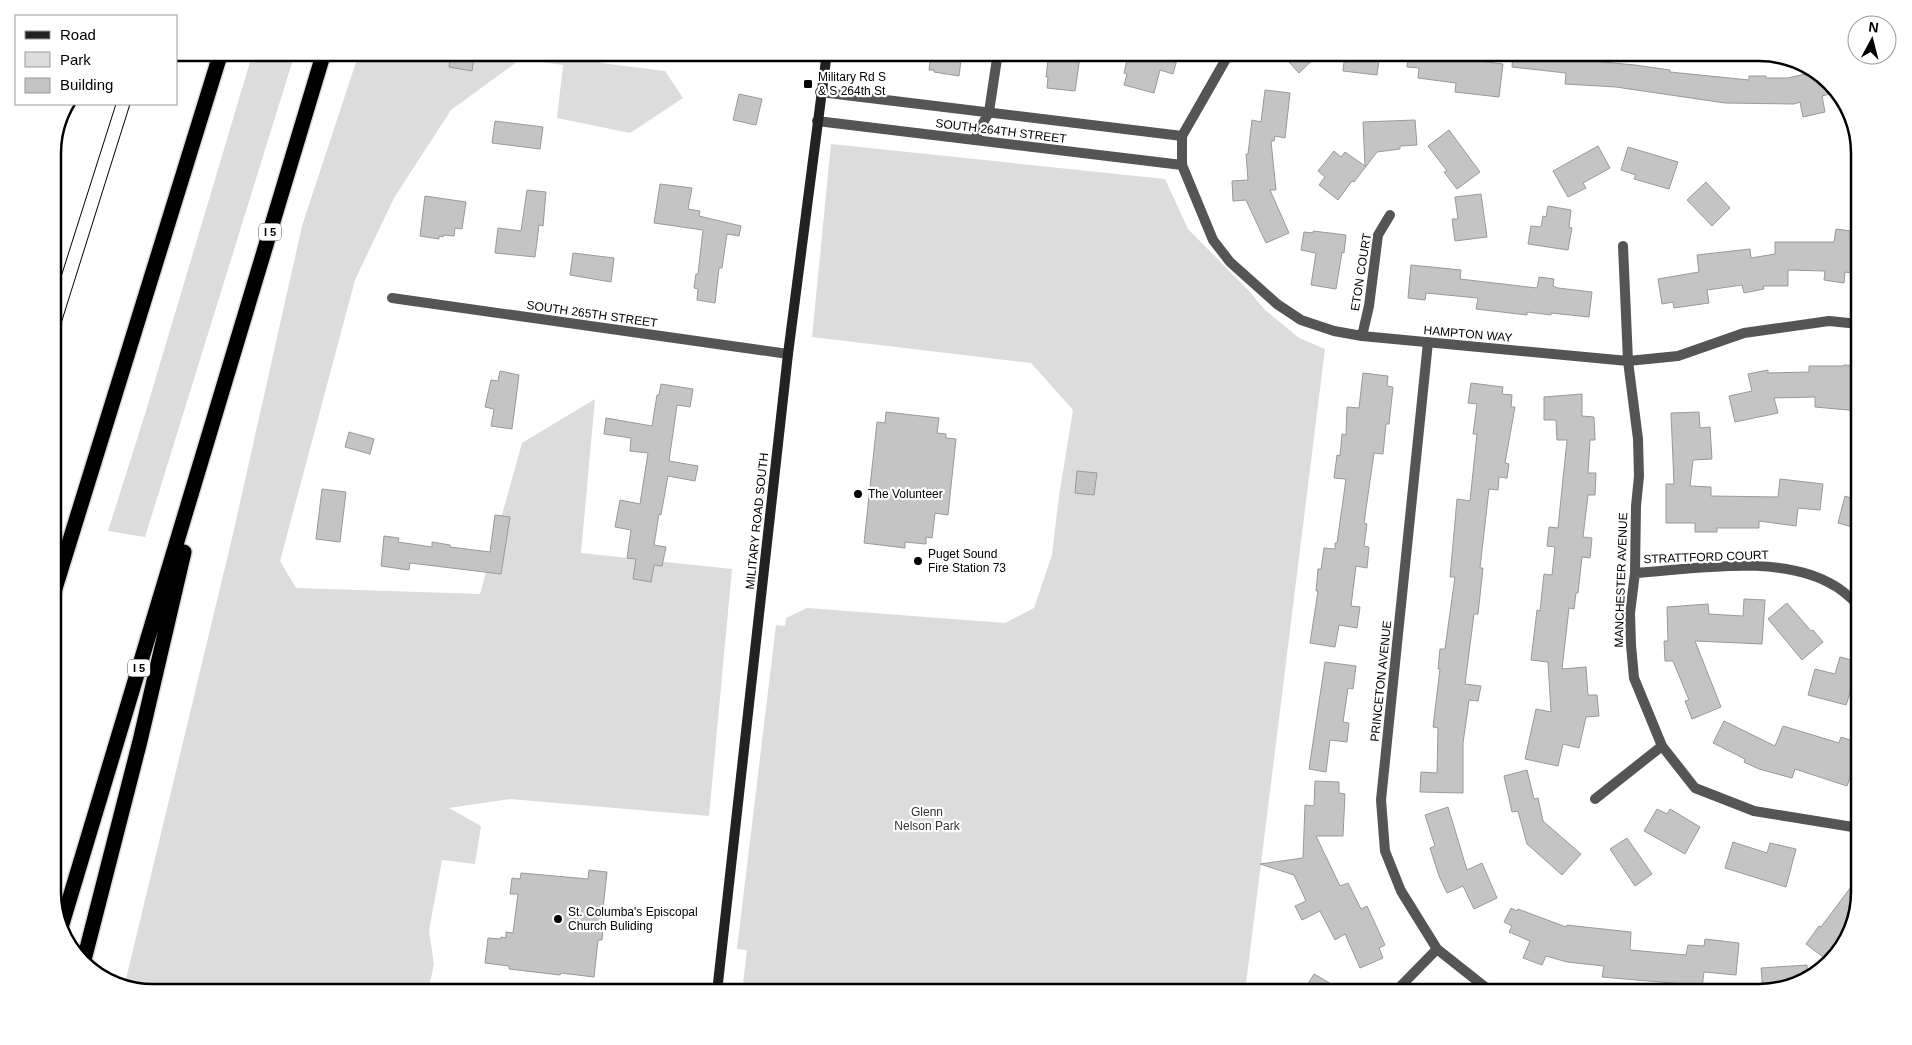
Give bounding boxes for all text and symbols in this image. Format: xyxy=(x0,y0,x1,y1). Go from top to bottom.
legend xyxy=(15,15,178,105)
north arrow xyxy=(1847,15,1897,65)
text: N xyxy=(1868,19,1880,36)
text: Road xyxy=(60,26,96,43)
text: Park xyxy=(60,51,91,68)
place label: Military Rd S & S 264th St xyxy=(818,70,886,98)
text: Building xyxy=(60,76,113,93)
marker: Military Rd S & S 264th St xyxy=(802,78,814,90)
street label: SOUTH 264TH STREET xyxy=(935,116,1068,146)
road number: I 5 xyxy=(259,223,281,240)
street label: ETON COURT xyxy=(1348,231,1374,312)
street label: SOUTH 265TH STREET xyxy=(526,298,659,330)
street label: HAMPTON WAY xyxy=(1423,323,1513,345)
street label: MILITARY ROAD SOUTH xyxy=(743,452,771,590)
place label: The Volunteer xyxy=(868,487,943,501)
marker: The Volunteer xyxy=(852,488,864,500)
street label: MANCHESTER AVENUE xyxy=(1612,512,1630,648)
place label: Puget Sound Fire Station 73 xyxy=(928,547,1006,575)
street label: STRATTFORD COURT xyxy=(1643,548,1770,566)
marker: Puget Sound Fire Station 73 xyxy=(912,555,924,567)
street label: PRINCETON AVENUE xyxy=(1368,620,1394,742)
road number: I 5 xyxy=(128,660,150,676)
park label: Glenn Nelson Park xyxy=(894,805,961,833)
place label: St. Columba's Episcopal Church Buliding xyxy=(568,905,698,933)
marker: St. Columba's Episcopal Church Buliding xyxy=(552,913,564,925)

